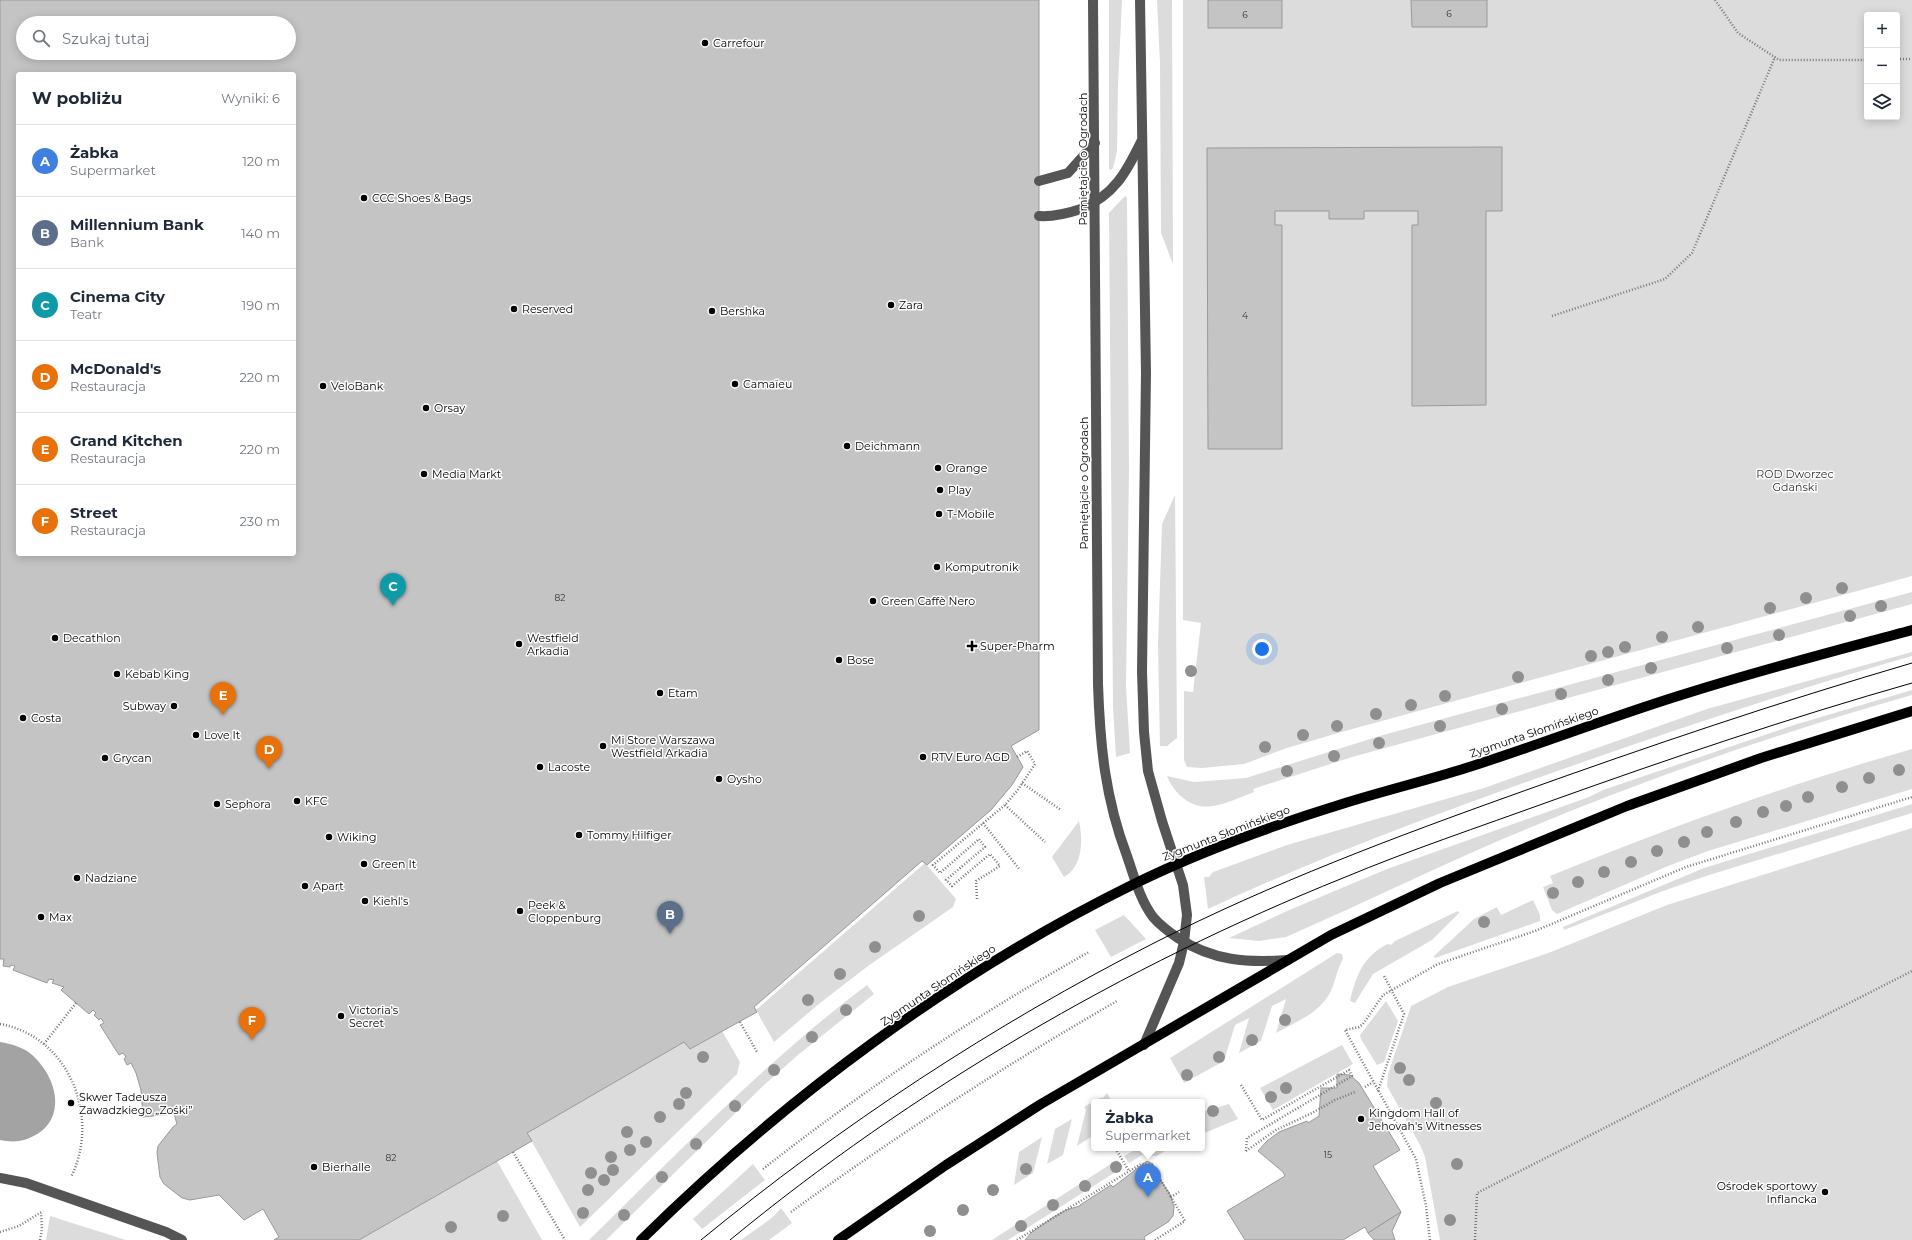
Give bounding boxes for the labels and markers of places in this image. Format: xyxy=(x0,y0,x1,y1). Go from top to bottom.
place label: Carrefour xyxy=(713,36,765,50)
marker: Carrefour xyxy=(700,38,710,48)
place label: CCC Shoes & Bags xyxy=(372,191,472,205)
marker: CCC Shoes & Bags xyxy=(359,193,369,203)
place label: Zara xyxy=(899,298,923,312)
marker: Zara xyxy=(886,300,896,310)
place label: Reserved xyxy=(522,302,573,316)
marker: Reserved xyxy=(509,304,519,314)
place label: Bershka xyxy=(720,304,765,318)
marker: Bershka xyxy=(707,306,717,316)
place label: Camaïeu xyxy=(743,377,792,391)
place label: VeloBank xyxy=(331,379,384,393)
marker: Camaïeu xyxy=(730,379,740,389)
marker: VeloBank xyxy=(318,381,328,391)
place label: Orsay xyxy=(434,401,465,415)
marker: Orsay xyxy=(421,403,431,413)
place label: Deichmann xyxy=(855,439,920,453)
marker: Deichmann xyxy=(842,441,852,451)
place label: Orange xyxy=(946,461,988,475)
marker: Orange xyxy=(933,463,943,473)
place label: Media Markt xyxy=(432,467,502,481)
marker: Media Markt xyxy=(419,469,429,479)
place label: Play xyxy=(948,483,971,497)
marker: Play xyxy=(935,485,945,495)
place label: T-Mobile xyxy=(947,507,995,521)
marker: T-Mobile xyxy=(934,509,944,519)
place label: Komputronik xyxy=(945,560,1019,574)
marker: Komputronik xyxy=(932,562,942,572)
pin: C xyxy=(380,573,406,606)
place label: Green Caffè Nero xyxy=(881,594,975,608)
marker: Green Caffè Nero xyxy=(868,596,878,606)
place label: Decathlon xyxy=(63,631,121,645)
place label: Westfield Arkadia xyxy=(527,631,579,658)
marker: Decathlon xyxy=(50,633,60,643)
marker: Westfield Arkadia xyxy=(514,639,524,649)
place label: Super-Pharm xyxy=(980,639,1055,653)
marker: Super-Pharm xyxy=(967,641,977,651)
place label: Bose xyxy=(847,653,875,667)
marker: Bose xyxy=(834,655,844,665)
place label: Kebab King xyxy=(125,667,189,681)
marker: Kebab King xyxy=(112,669,122,679)
pin: E xyxy=(210,682,236,715)
place label: Etam xyxy=(668,686,698,700)
marker: Etam xyxy=(655,688,665,698)
place label: Subway xyxy=(123,699,166,713)
marker: Subway xyxy=(169,701,179,711)
place label: Costa xyxy=(31,711,62,725)
marker: Costa xyxy=(18,713,28,723)
place label: Love It xyxy=(204,728,241,742)
marker: Love It xyxy=(191,730,201,740)
place label: Mi Store Warszawa Westfield Arkadia xyxy=(611,733,715,760)
pin: D xyxy=(256,736,282,769)
marker: Mi Store Warszawa Westfield Arkadia xyxy=(598,741,608,751)
place label: RTV Euro AGD xyxy=(931,750,1010,764)
place label: Grycan xyxy=(113,751,152,765)
marker: RTV Euro AGD xyxy=(918,752,928,762)
marker: Grycan xyxy=(100,753,110,763)
place label: Lacoste xyxy=(548,760,591,774)
marker: Lacoste xyxy=(535,762,545,772)
place label: Oysho xyxy=(727,772,762,786)
marker: Oysho xyxy=(714,774,724,784)
place label: KFC xyxy=(305,794,328,808)
marker: KFC xyxy=(292,796,302,806)
place label: Sephora xyxy=(225,797,271,811)
marker: Sephora xyxy=(212,799,222,809)
place label: Tommy Hilfiger xyxy=(587,828,672,842)
place label: Wiking xyxy=(337,830,377,844)
marker: Tommy Hilfiger xyxy=(574,830,584,840)
marker: Wiking xyxy=(324,832,334,842)
place label: Green It xyxy=(372,857,417,871)
marker: Green It xyxy=(359,859,369,869)
place label: Nadziane xyxy=(85,871,137,885)
marker: Nadziane xyxy=(72,873,82,883)
place label: Apart xyxy=(313,879,344,893)
marker: Apart xyxy=(300,881,310,891)
place label: Kiehl's xyxy=(373,894,409,908)
marker: Kiehl's xyxy=(360,896,370,906)
place label: Peek & Cloppenburg xyxy=(528,898,601,925)
pin: B xyxy=(657,901,683,934)
marker: Peek & Cloppenburg xyxy=(515,906,525,916)
place label: Max xyxy=(49,910,72,924)
marker: Max xyxy=(36,912,46,922)
place label: Victoria's Secret xyxy=(349,1003,399,1030)
pin: F xyxy=(239,1007,265,1040)
marker: Victoria's Secret xyxy=(336,1011,346,1021)
place label: Skwer Tadeusza Zawadzkiego „Zośki” xyxy=(79,1090,192,1117)
marker: Skwer Tadeusza Zawadzkiego „Zośki” xyxy=(66,1098,76,1108)
place label: Kingdom Hall of Jehovah's Witnesses xyxy=(1368,1106,1482,1133)
marker: Kingdom Hall of Jehovah's Witnesses xyxy=(1356,1114,1366,1124)
place label: Bierhalle xyxy=(322,1160,371,1174)
marker: Bierhalle xyxy=(309,1162,319,1172)
pin: A xyxy=(1135,1164,1161,1197)
place label: Ośrodek sportowy Inflancka xyxy=(1717,1179,1817,1206)
marker: Ośrodek sportowy Inflancka xyxy=(1820,1187,1830,1197)

